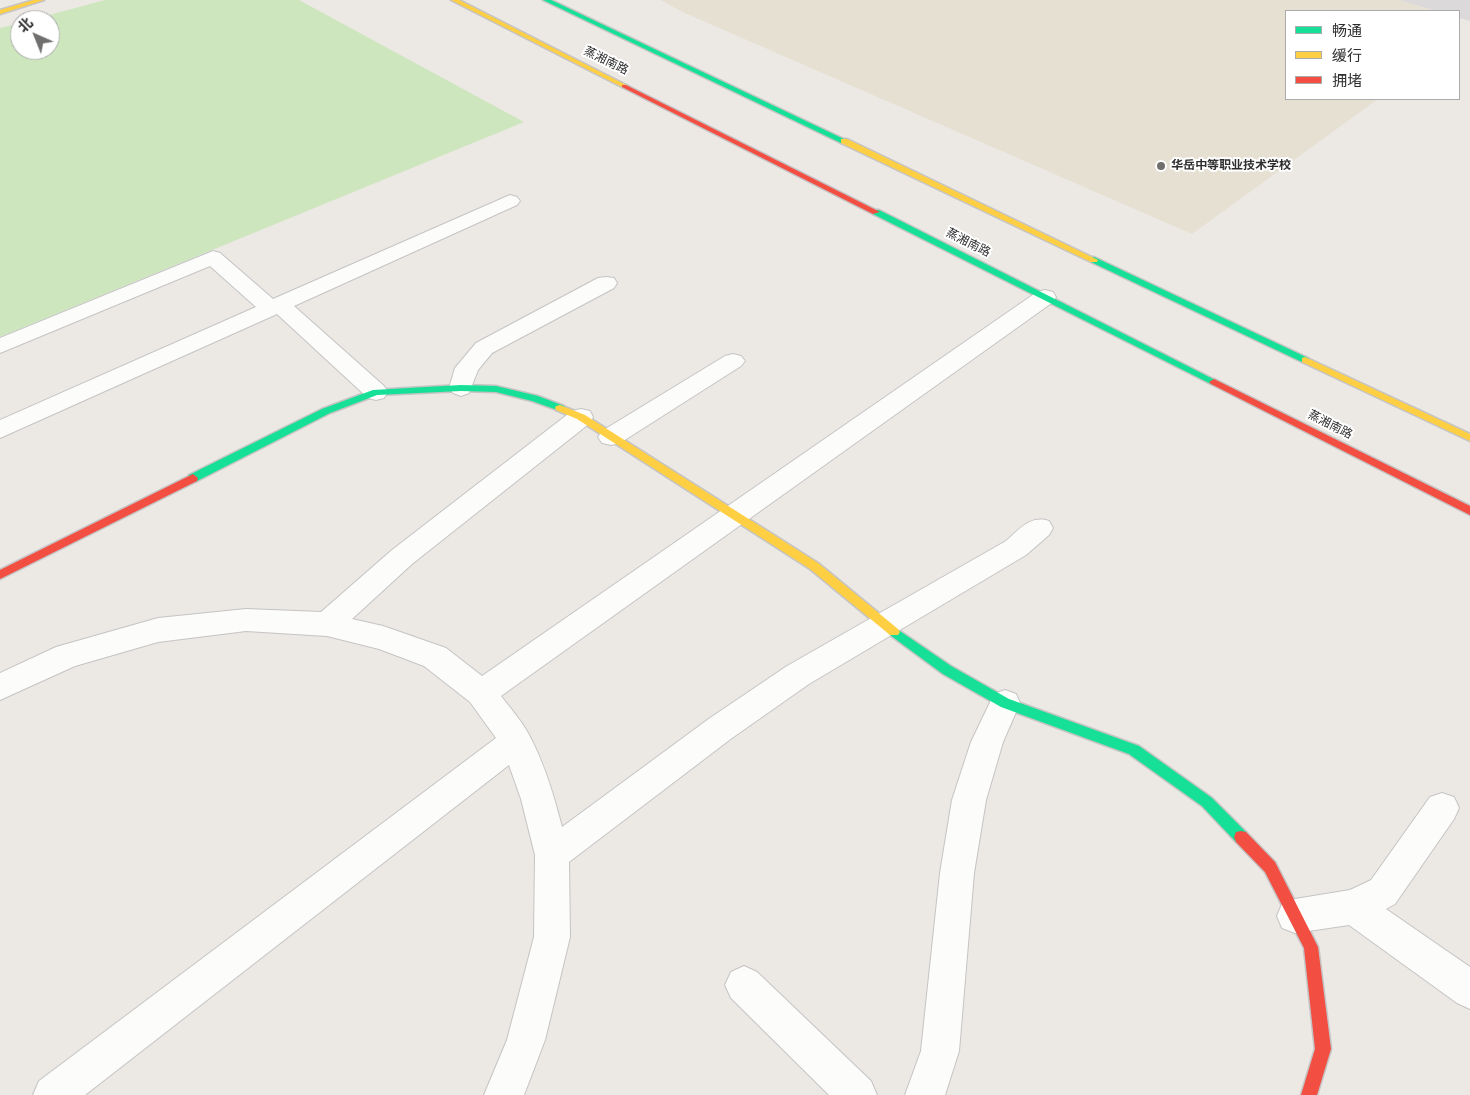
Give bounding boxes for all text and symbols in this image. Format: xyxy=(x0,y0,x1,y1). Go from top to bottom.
north arrow xyxy=(10,10,60,60)
legend xyxy=(1285,10,1460,100)
text: 北 xyxy=(14,14,37,36)
text: 畅通 xyxy=(1332,21,1362,40)
street label: 蒸湘南路 xyxy=(581,44,631,78)
text: 缓行 xyxy=(1332,46,1362,65)
text: 拥堵 xyxy=(1332,71,1362,90)
place label: 华岳中等职业技术学校 xyxy=(1171,159,1291,173)
marker: 华岳中等职业技术学校 xyxy=(1155,160,1167,172)
street label: 蒸湘南路 xyxy=(943,226,993,260)
street label: 蒸湘南路 xyxy=(1305,408,1355,442)

